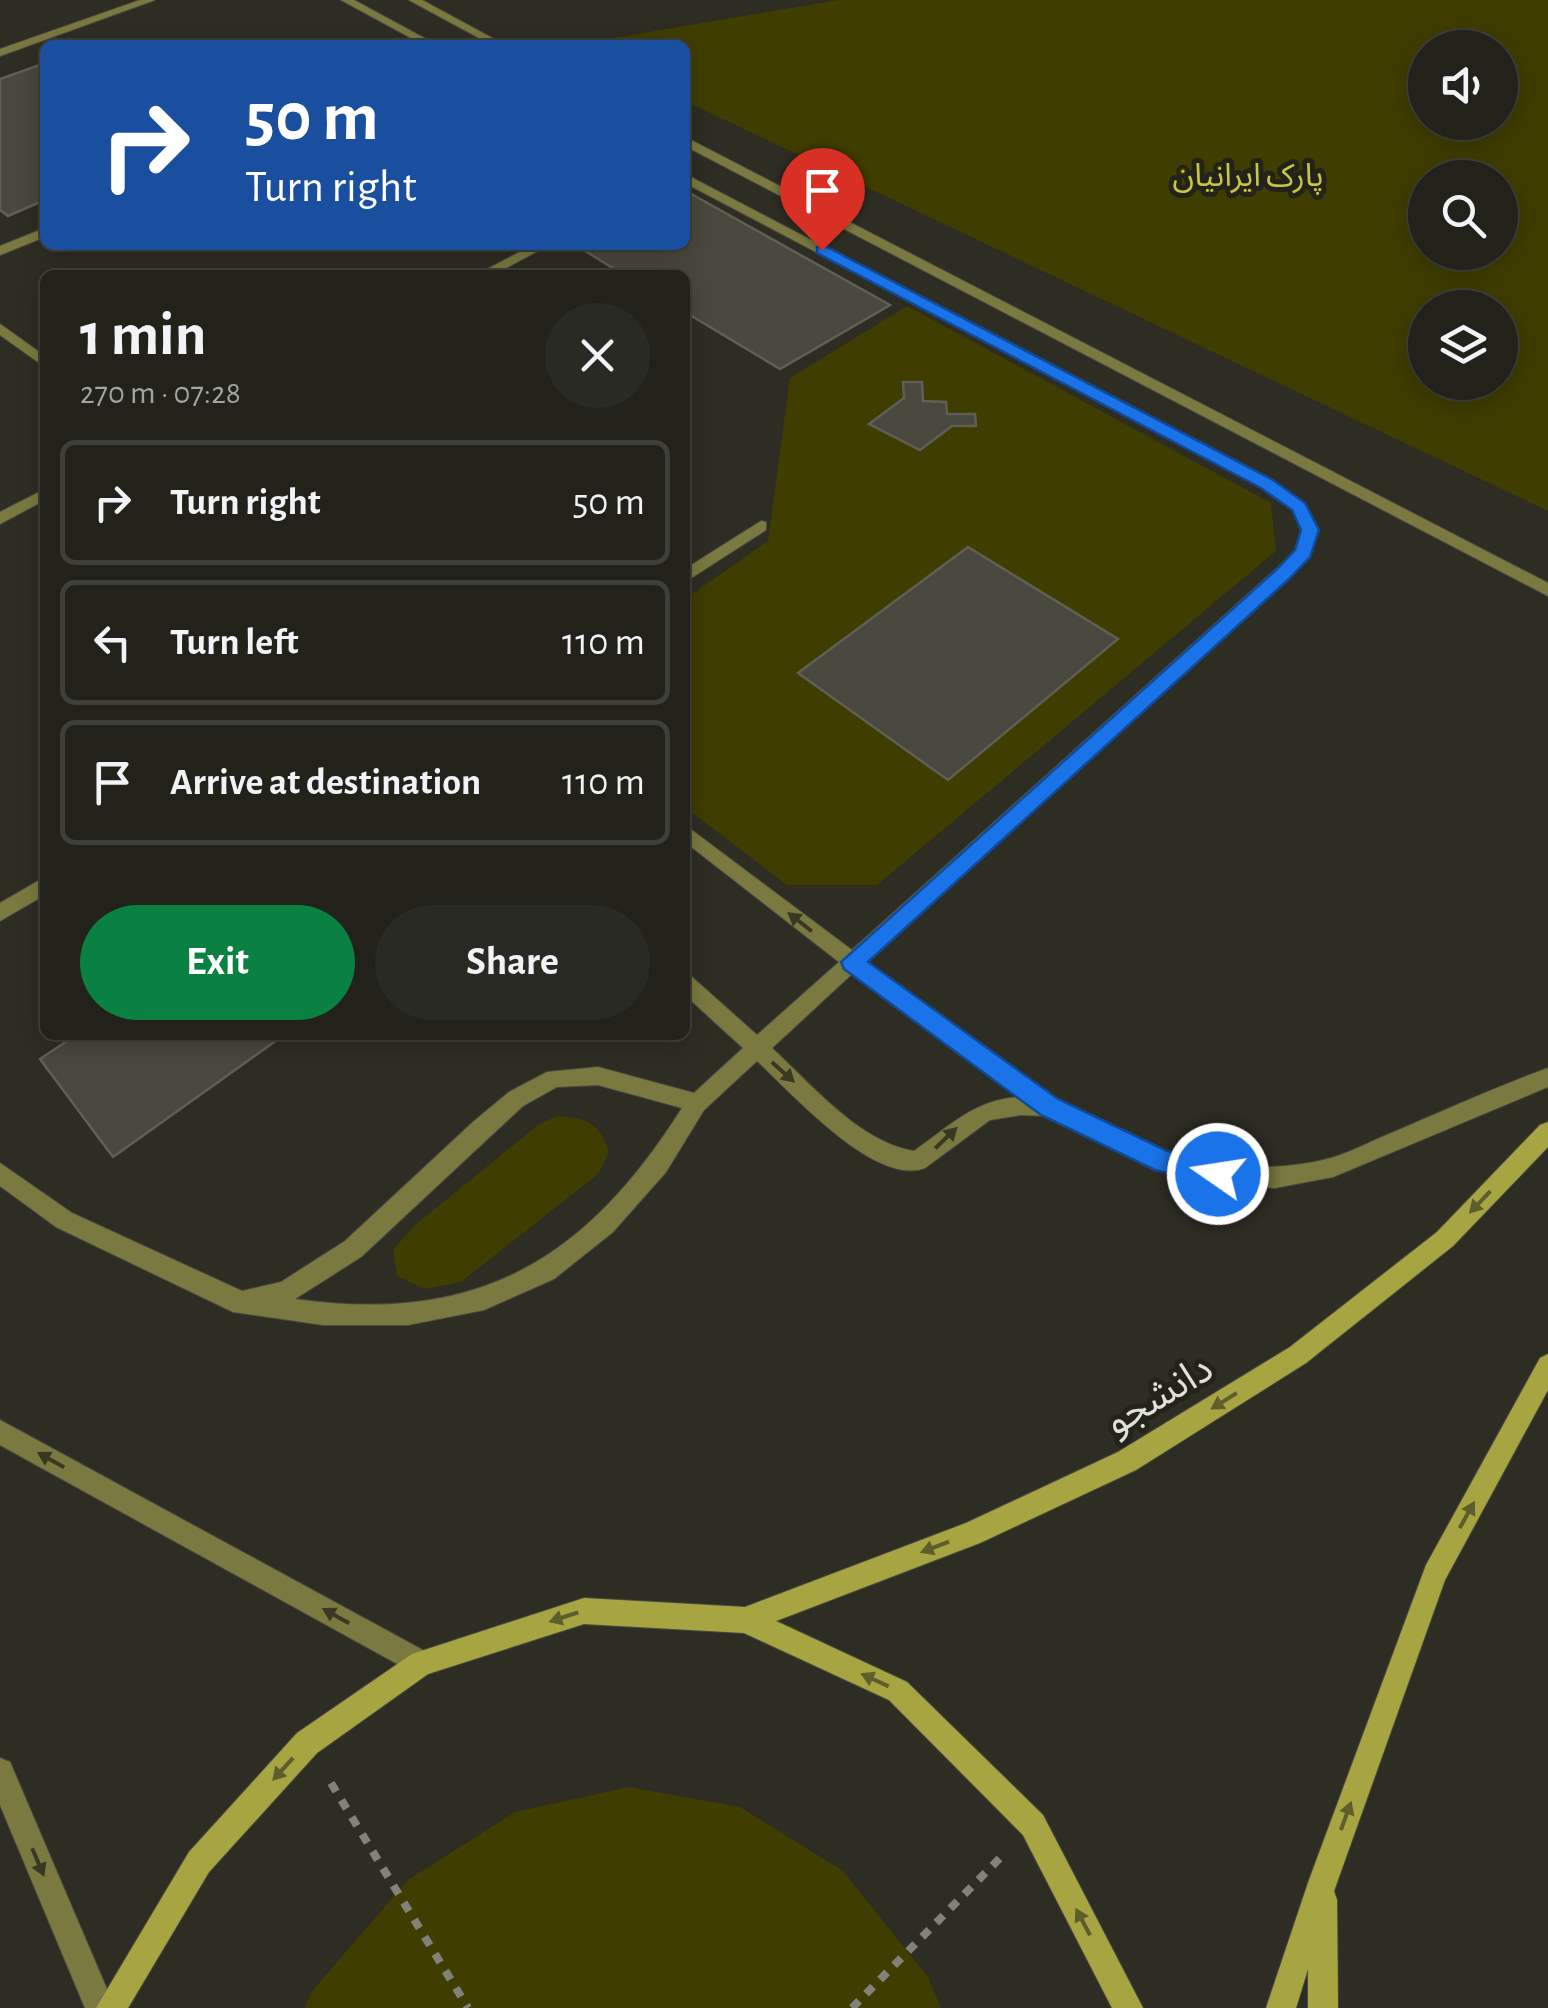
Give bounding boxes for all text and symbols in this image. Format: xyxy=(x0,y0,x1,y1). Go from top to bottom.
map controls xyxy=(1408,30,1518,400)
button: sound xyxy=(1408,30,1518,140)
icon: right xyxy=(80,80,210,210)
text: 50 m xyxy=(245,83,379,153)
pin xyxy=(780,148,865,251)
park label: پارک ایرانیان xyxy=(1172,160,1324,195)
button: search xyxy=(1408,160,1518,270)
icon: arrive xyxy=(795,163,850,218)
text: Turn right xyxy=(245,165,417,210)
button: layers xyxy=(1408,290,1518,400)
button: close xyxy=(545,303,650,408)
text: 1 min xyxy=(80,306,206,366)
text: 270 m · 07:28 xyxy=(80,377,241,409)
icon: right xyxy=(85,475,140,530)
text: Turn right xyxy=(170,484,320,522)
text: 50 m xyxy=(572,484,645,522)
icon: left xyxy=(85,615,140,670)
text: Turn left xyxy=(170,624,298,662)
text: 110 m xyxy=(562,624,645,662)
icon: arrive xyxy=(85,755,140,810)
text: Arrive at destination xyxy=(170,764,481,802)
text: 110 m xyxy=(562,764,645,802)
button: Exit xyxy=(80,905,355,1020)
button: Share xyxy=(375,905,650,1020)
one-way arrow xyxy=(788,912,813,933)
one-way arrow xyxy=(771,1060,795,1083)
position arrow xyxy=(1166,1122,1270,1226)
one-way arrow xyxy=(934,1127,958,1150)
one-way arrow xyxy=(1469,1190,1492,1214)
street label: دانشجو xyxy=(1098,1348,1220,1444)
one-way arrow xyxy=(1210,1392,1238,1409)
one-way arrow xyxy=(36,1452,65,1469)
one-way arrow xyxy=(1458,1501,1475,1530)
one-way arrow xyxy=(919,1540,949,1556)
one-way arrow xyxy=(322,1608,350,1626)
one-way arrow xyxy=(549,1610,579,1625)
one-way arrow xyxy=(860,1671,889,1688)
one-way arrow xyxy=(273,1756,295,1781)
one-way arrow xyxy=(1339,1801,1354,1831)
one-way arrow xyxy=(30,1847,46,1877)
one-way arrow xyxy=(1075,1907,1092,1936)

